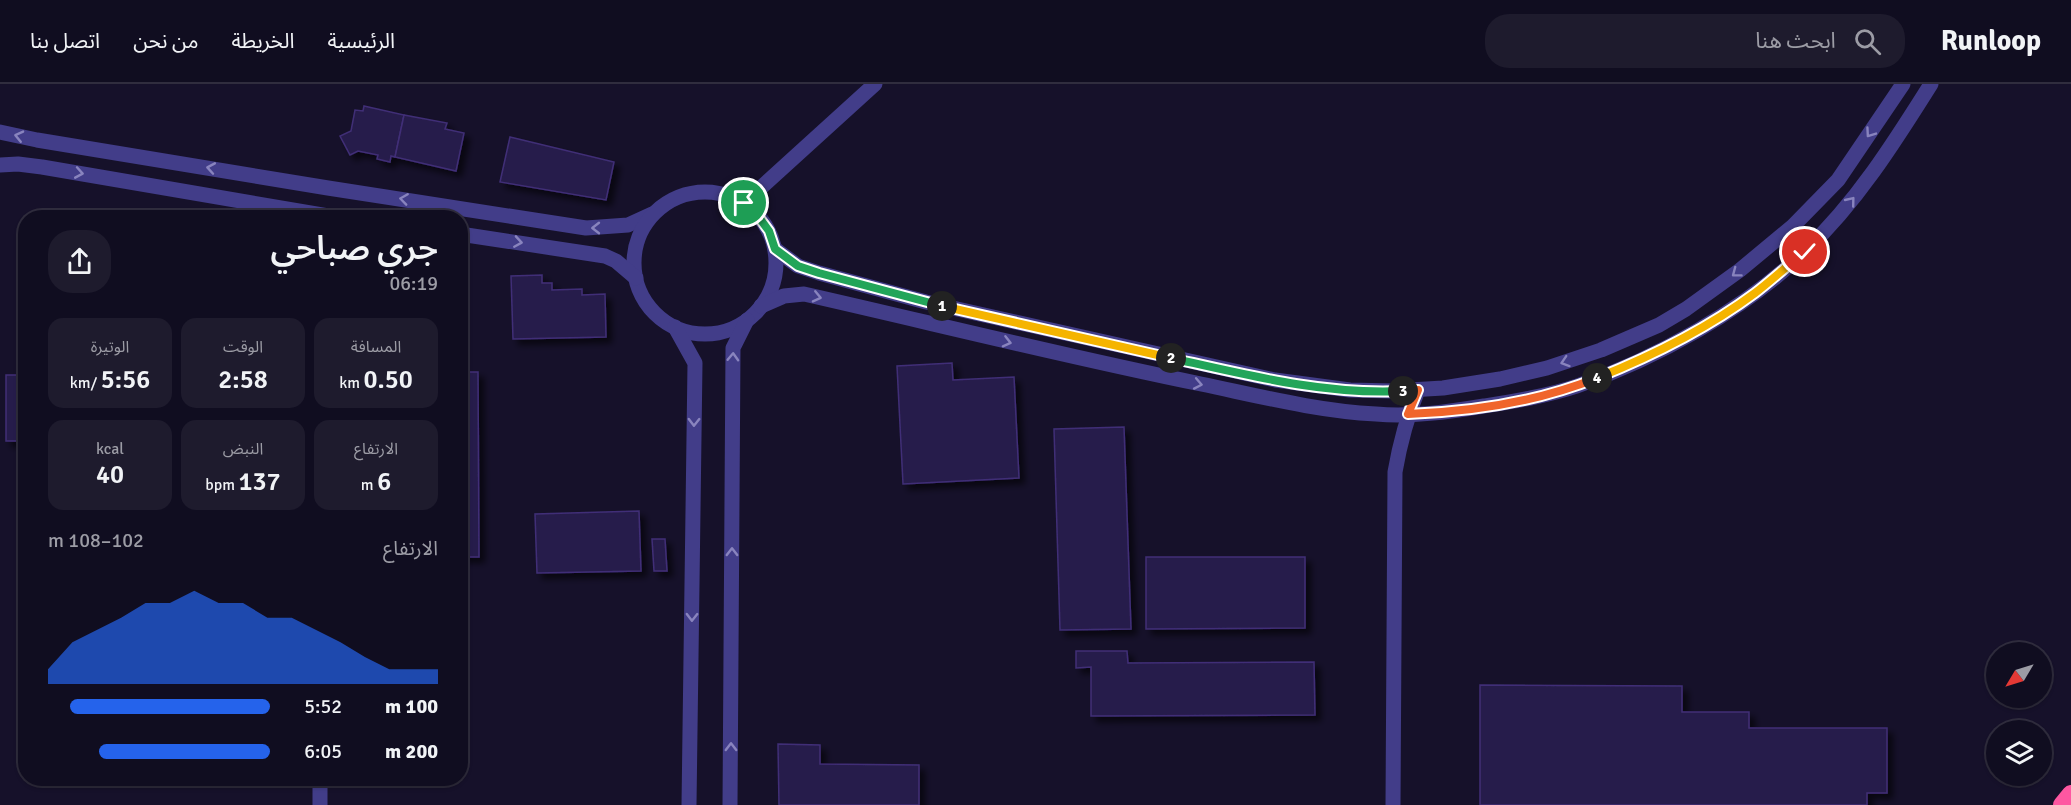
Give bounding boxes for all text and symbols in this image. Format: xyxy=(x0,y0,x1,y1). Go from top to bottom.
search box xyxy=(1485,14,1905,68)
text: Runloop xyxy=(1941,24,2041,58)
icon: search xyxy=(1851,25,1884,58)
text: ابحث هنا xyxy=(1755,27,1836,54)
text: اتصل بنا xyxy=(30,28,100,54)
text: من نحن xyxy=(133,28,198,54)
text: الخريطة xyxy=(231,28,294,54)
text: الرئيسية xyxy=(327,28,395,54)
one-way arrow xyxy=(1866,126,1877,137)
one-way arrow xyxy=(14,130,24,143)
one-way arrow xyxy=(206,163,216,175)
one-way arrow xyxy=(74,167,83,179)
pin xyxy=(718,177,769,228)
icon: arrive xyxy=(727,186,760,219)
one-way arrow xyxy=(399,194,408,206)
one-way arrow xyxy=(1844,196,1855,207)
one-way arrow xyxy=(592,222,601,234)
pin xyxy=(1779,226,1830,277)
text: جري صباحي xyxy=(270,228,438,269)
button: share xyxy=(48,230,111,293)
icon: check xyxy=(1788,235,1821,268)
one-way arrow xyxy=(514,236,523,248)
one-way arrow xyxy=(1732,265,1743,276)
text: 06:19 xyxy=(389,271,438,296)
one-way arrow xyxy=(812,290,822,303)
pin: 1 xyxy=(927,291,957,321)
text: 1 xyxy=(938,296,946,316)
one-way arrow xyxy=(1002,334,1012,347)
text: الوتيرة xyxy=(91,337,129,357)
text: الوقت xyxy=(223,337,263,357)
text: المسافة xyxy=(351,337,401,357)
pin: 2 xyxy=(1156,343,1186,373)
text: 2 xyxy=(1167,348,1175,368)
one-way arrow xyxy=(727,352,740,361)
one-way arrow xyxy=(1560,355,1571,368)
pin: 4 xyxy=(1582,363,1612,393)
text: 5:56 xyxy=(101,364,150,396)
text: 2:58 xyxy=(218,364,268,396)
text: 0.50 xyxy=(364,364,413,396)
text: 4 xyxy=(1593,368,1601,388)
text: /km xyxy=(70,373,101,393)
text: km xyxy=(339,373,364,393)
one-way arrow xyxy=(1192,376,1202,389)
pin: 3 xyxy=(1388,376,1418,406)
text: 3 xyxy=(1399,381,1407,401)
one-way arrow xyxy=(688,418,700,427)
text: kcal xyxy=(96,439,124,459)
text: النبض xyxy=(223,439,263,459)
text: الارتفاع xyxy=(354,439,398,459)
text: 40 xyxy=(96,459,124,491)
text: 137 xyxy=(239,466,281,498)
text: 6 xyxy=(377,466,391,498)
text: bpm xyxy=(205,475,239,495)
text: m xyxy=(361,475,377,495)
text: 102–108 m xyxy=(48,528,144,553)
text: الارتفاع xyxy=(383,536,438,561)
one-way arrow xyxy=(726,547,738,556)
one-way arrow xyxy=(685,612,698,621)
north arrow xyxy=(1986,642,2052,708)
map controls xyxy=(1986,642,2052,786)
text: 5:52 xyxy=(304,694,342,719)
text: 100 m xyxy=(385,694,438,719)
button: layers xyxy=(1986,720,2052,786)
text: 6:05 xyxy=(304,739,342,764)
text: 200 m xyxy=(385,739,438,764)
one-way arrow xyxy=(724,742,737,751)

